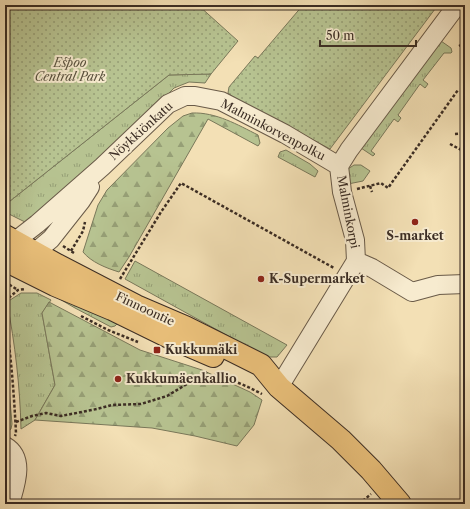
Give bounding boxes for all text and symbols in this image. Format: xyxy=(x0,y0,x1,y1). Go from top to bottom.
scale bar xyxy=(320,22,416,48)
text: 50 m xyxy=(326,28,355,43)
park label: Espoo Central Park xyxy=(35,55,106,84)
street label: Malminkorvenpolku xyxy=(218,96,329,164)
street label: Nöykkiönkatu xyxy=(106,98,176,163)
street label: Malminkorpi xyxy=(334,174,363,250)
marker: S-market xyxy=(410,217,420,227)
place label: S-market xyxy=(386,228,444,243)
place label: K-Supermarket xyxy=(269,271,365,286)
marker: K-Supermarket xyxy=(256,274,266,284)
street label: Finnoontie xyxy=(113,288,177,329)
place label: Kukkumäki xyxy=(165,342,238,357)
marker: Kukkumäki xyxy=(152,345,162,355)
place label: Kukkumäenkallio xyxy=(126,371,237,386)
marker: Kukkumäenkallio xyxy=(113,374,123,384)

